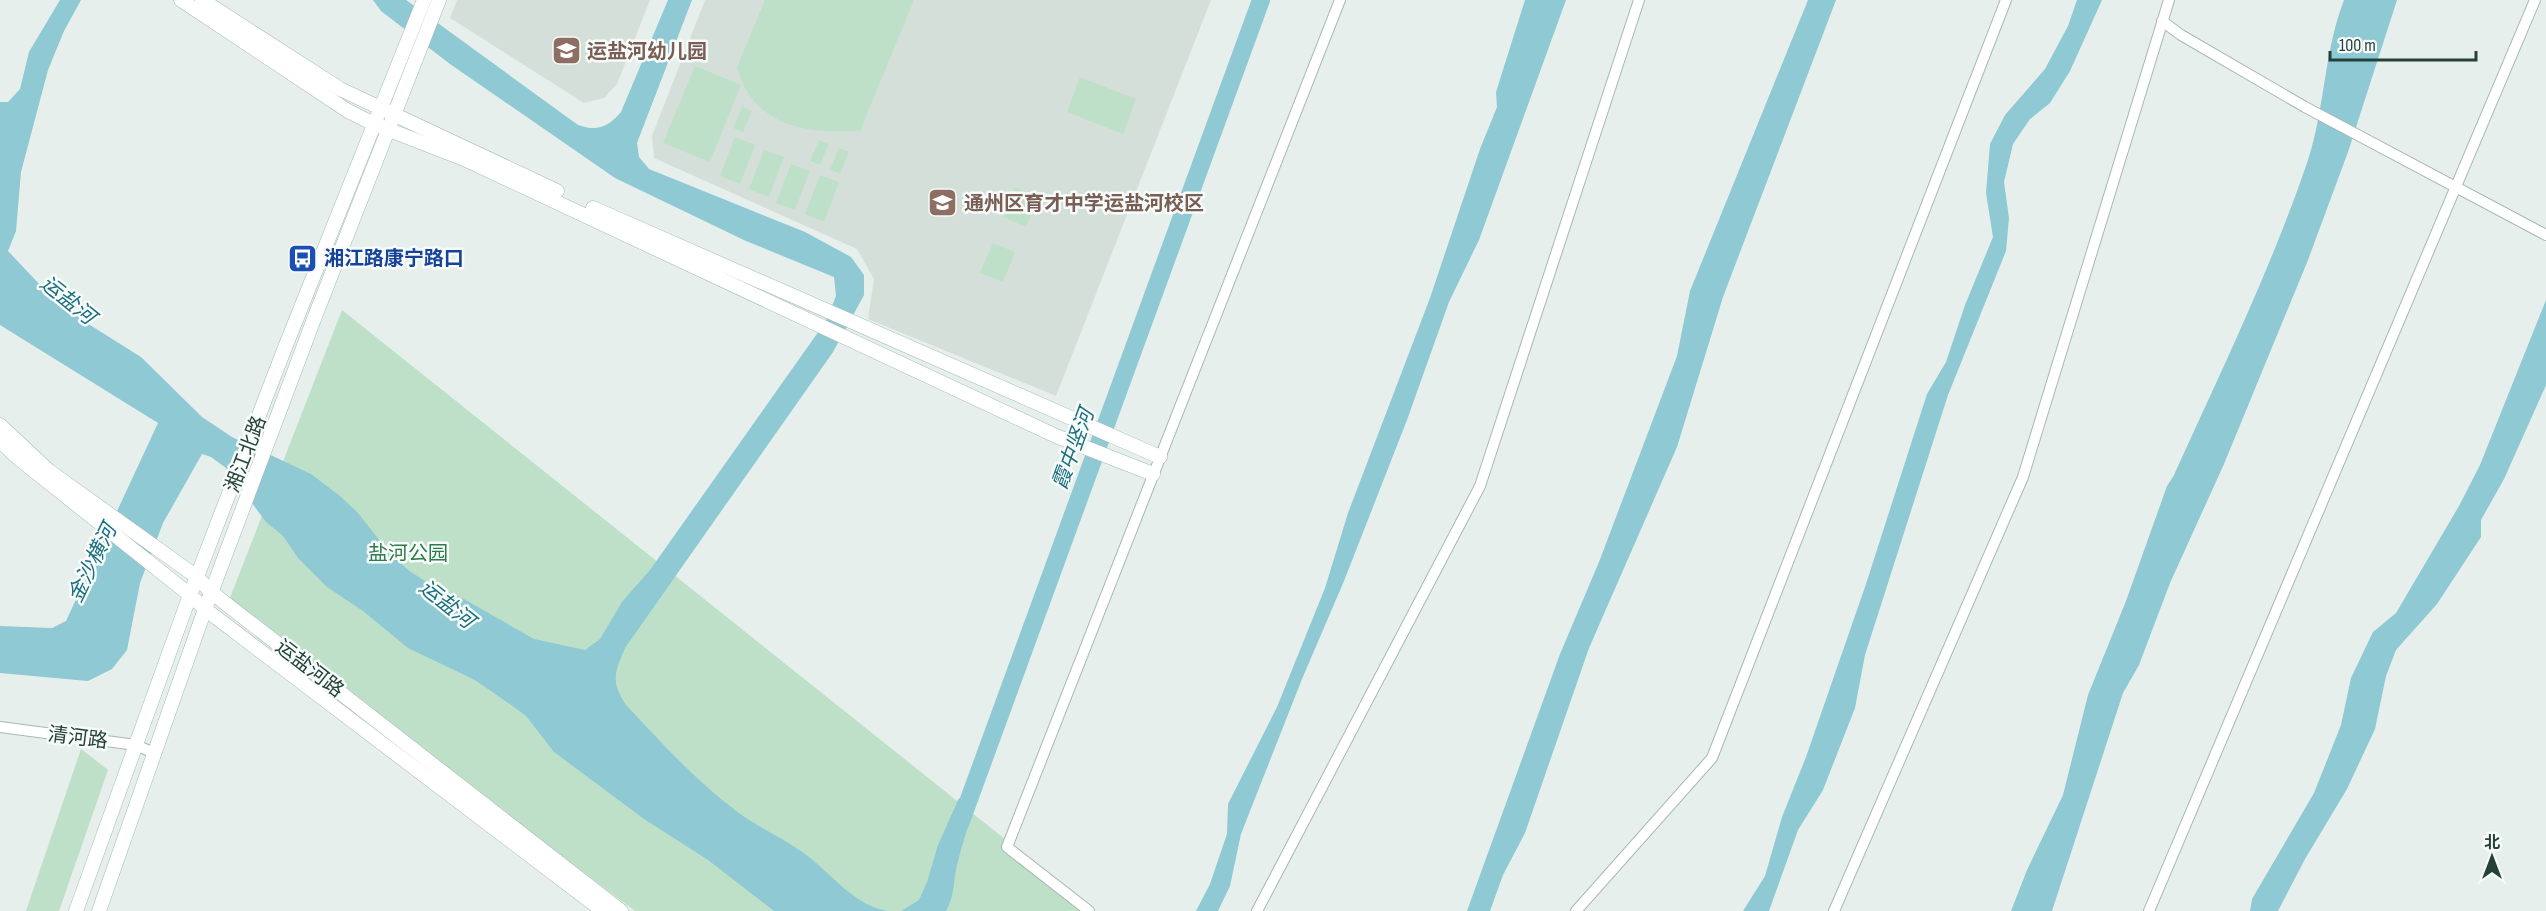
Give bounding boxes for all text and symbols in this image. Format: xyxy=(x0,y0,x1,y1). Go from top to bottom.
scale bar xyxy=(2330,24,2476,62)
school or university icon: 运盐河幼儿园 xyxy=(550,35,582,67)
text: 100 m xyxy=(2339,35,2376,56)
place label: 运盐河幼儿园 xyxy=(587,40,707,64)
school or university icon: 通州区育才中学运盐河校区 xyxy=(927,187,959,219)
place label: 通州区育才中学运盐河校区 xyxy=(964,192,1204,216)
bus stop icon: 湘江路康宁路口 xyxy=(287,242,319,274)
place label: 湘江路康宁路口 xyxy=(324,247,464,271)
water label: 运盐河 xyxy=(35,271,103,332)
water label: 霞中竖河 xyxy=(1047,402,1101,493)
street label: 湘江北路 xyxy=(220,413,271,496)
water label: 金沙横河 xyxy=(63,516,124,606)
park label: 盐河公园 xyxy=(368,542,448,566)
water label: 运盐河 xyxy=(414,575,482,636)
street label: 运盐河路 xyxy=(270,635,348,703)
street label: 清河路 xyxy=(47,722,109,754)
north arrow xyxy=(2462,827,2522,887)
text: 北 xyxy=(2484,834,2500,853)

